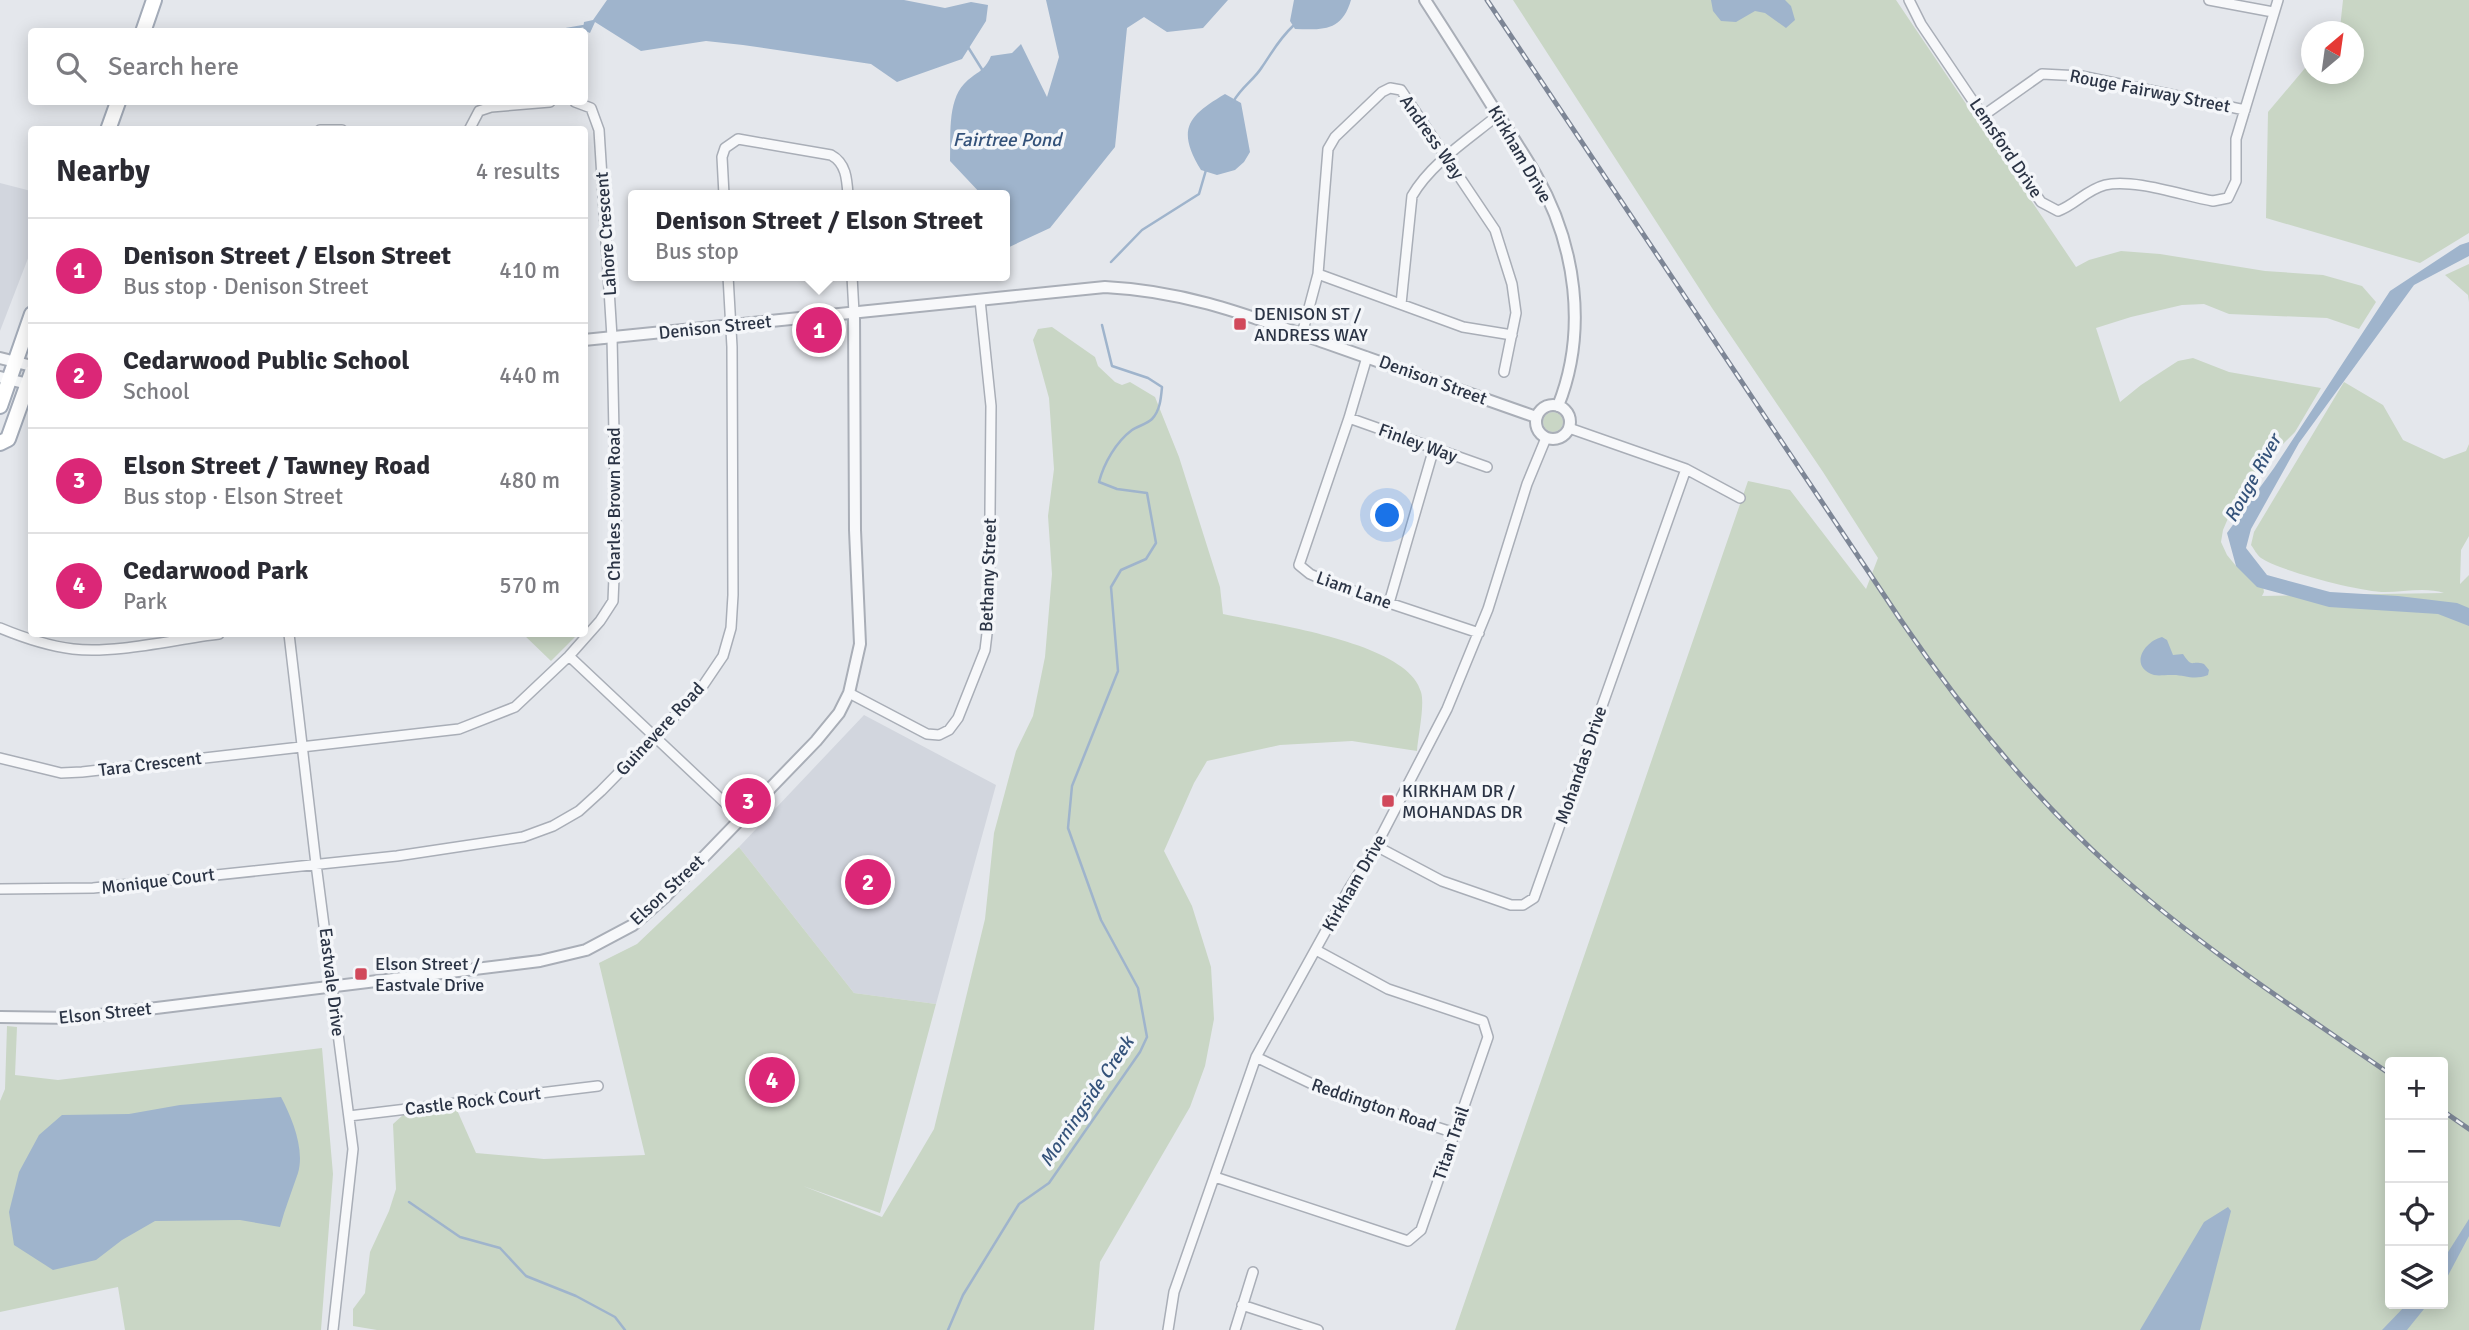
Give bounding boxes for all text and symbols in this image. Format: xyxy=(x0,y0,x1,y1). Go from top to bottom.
north arrow xyxy=(2301,21,2364,84)
search box xyxy=(28,28,588,105)
icon: search xyxy=(52,48,90,86)
text: Search here xyxy=(108,51,239,83)
street label: Rouge Fairway Street xyxy=(2068,65,2232,117)
street label: Andress Way xyxy=(1395,91,1469,184)
street label: Lemsford Drive xyxy=(1965,94,2047,202)
street label: Kirkham Drive xyxy=(1483,101,1557,207)
water label: Fairtree Pond xyxy=(953,128,1063,152)
text: Nearby xyxy=(56,153,150,190)
text: 4 results xyxy=(476,157,560,186)
street label: Lahore Crescent xyxy=(591,171,621,297)
popup xyxy=(628,190,1010,281)
text: Denison Street / Elson Street xyxy=(655,205,983,237)
text: Bus stop xyxy=(655,237,739,266)
text: Denison Street / Elson Street xyxy=(123,240,451,272)
text: 1 xyxy=(73,256,85,285)
text: 410 m xyxy=(499,256,560,285)
text: Bus stop · Denison Street xyxy=(123,272,369,301)
place label: DENISON ST / ANDRESS WAY xyxy=(1254,303,1368,346)
pin: 1 xyxy=(796,304,842,356)
street label: Denison Street xyxy=(658,310,772,344)
marker: DENISON ST / ANDRESS WAY xyxy=(1232,316,1248,332)
text: Cedarwood Public School xyxy=(123,345,409,377)
street label: Denison Street xyxy=(1376,350,1490,410)
text: 2 xyxy=(73,361,85,390)
text: 440 m xyxy=(499,361,560,390)
text: School xyxy=(123,377,190,406)
street label: Finley Way xyxy=(1376,419,1461,468)
street label: Charles Brown Road xyxy=(603,427,625,581)
water label: Rouge River xyxy=(2219,428,2288,526)
text: Elson Street / Tawney Road xyxy=(123,450,430,482)
text: 3 xyxy=(73,466,85,495)
text: 480 m xyxy=(499,466,560,495)
text: Bus stop · Elson Street xyxy=(123,482,343,511)
your location xyxy=(1370,498,1404,532)
street label: Bethany Street xyxy=(975,518,1001,632)
text: Cedarwood Park xyxy=(123,555,308,587)
street label: Liam Lane xyxy=(1313,566,1395,614)
text: 4 xyxy=(73,571,85,600)
text: 570 m xyxy=(499,571,560,600)
text: Park xyxy=(123,587,167,616)
street label: Guinevere Road xyxy=(611,678,709,780)
street label: Mohandas Drive xyxy=(1551,703,1611,827)
street label: Tara Crescent xyxy=(97,747,203,781)
pin: 3 xyxy=(725,775,771,827)
place label: KIRKHAM DR / MOHANDAS DR xyxy=(1402,780,1523,823)
marker: KIRKHAM DR / MOHANDAS DR xyxy=(1380,793,1396,809)
street label: Kirkham Drive xyxy=(1317,830,1391,936)
street label: Elson Street xyxy=(625,850,709,930)
pin: 2 xyxy=(845,856,891,908)
street label: Monique Court xyxy=(100,863,216,899)
street label: Eastvale Drive xyxy=(314,926,350,1038)
place label: Elson Street / Eastvale Drive xyxy=(375,953,484,996)
marker: Elson Street / Eastvale Drive xyxy=(353,966,369,982)
street label: Elson Street xyxy=(57,997,153,1029)
water label: Morningside Creek xyxy=(1034,1031,1140,1171)
pin: 4 xyxy=(749,1054,795,1106)
map controls xyxy=(2385,1057,2448,1309)
button: + xyxy=(2385,1057,2448,1120)
street label: Reddington Road xyxy=(1309,1073,1439,1137)
street label: Castle Rock Court xyxy=(404,1082,542,1120)
street label: Titan Trail xyxy=(1428,1103,1474,1183)
button: − xyxy=(2385,1120,2448,1183)
button: locate xyxy=(2385,1183,2448,1246)
button: layers xyxy=(2385,1246,2448,1309)

